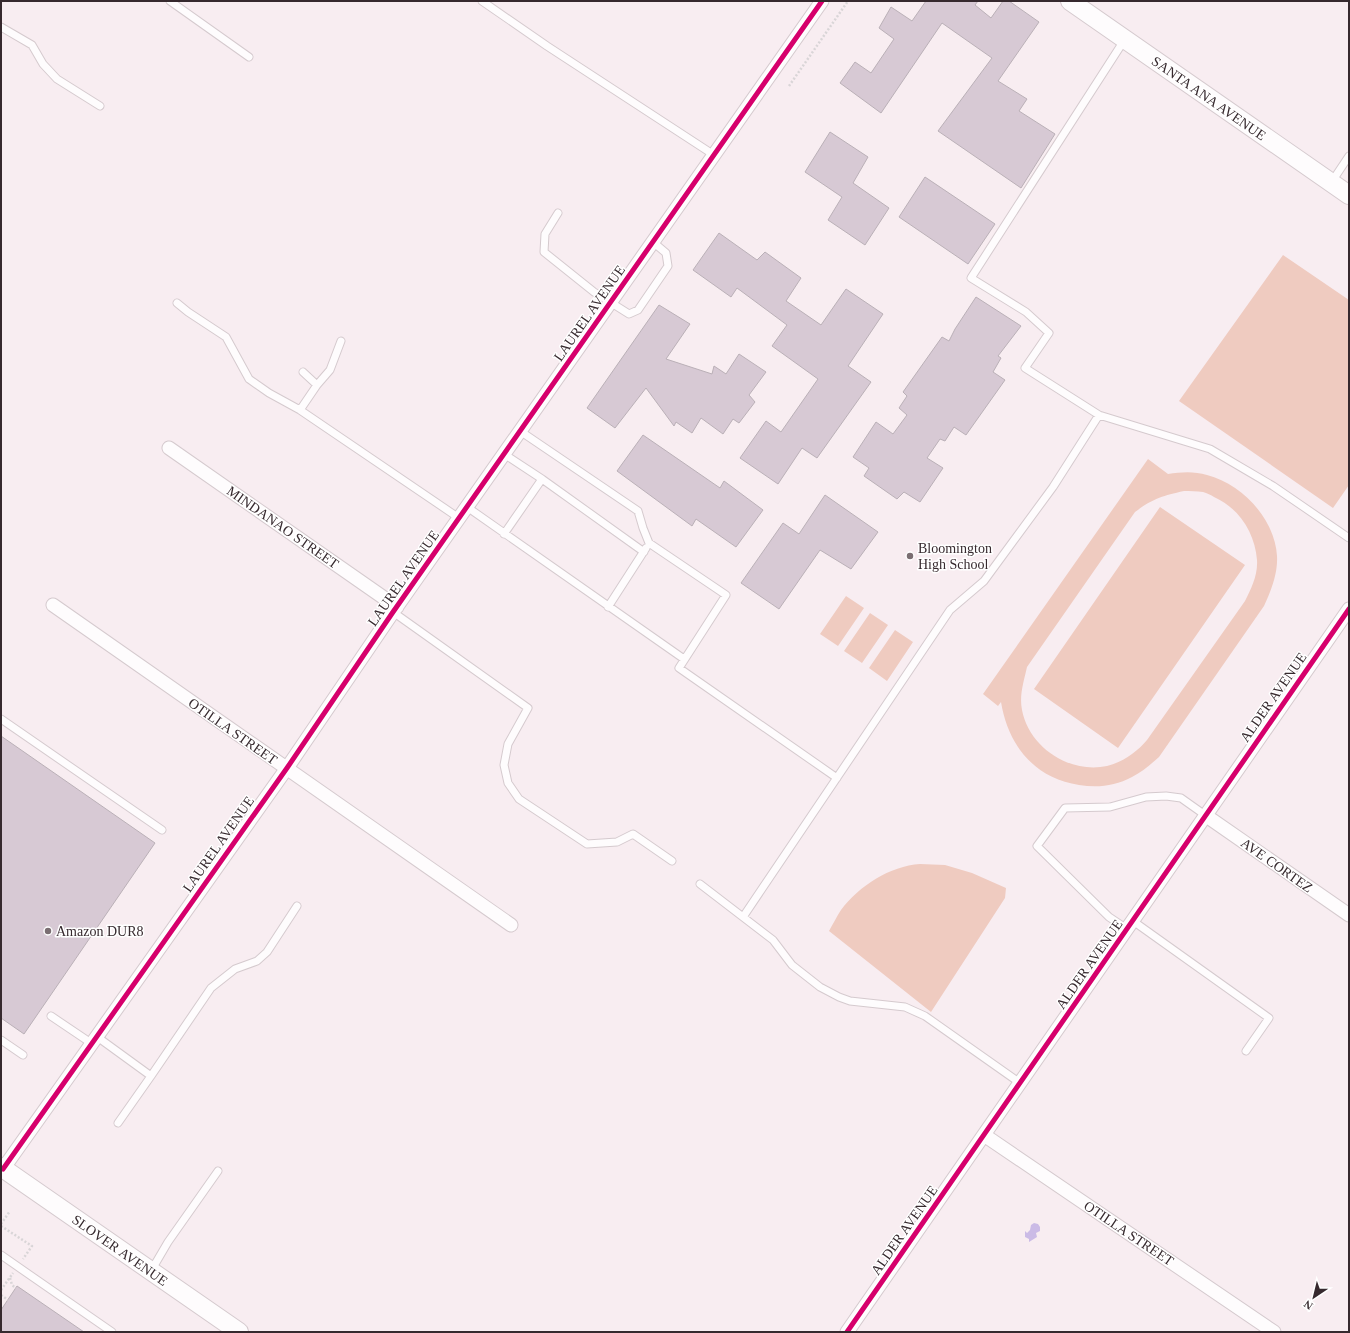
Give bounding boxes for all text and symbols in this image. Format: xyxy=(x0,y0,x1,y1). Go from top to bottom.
street label: SANTA ANA AVENUE xyxy=(1149,53,1269,143)
street label: LAUREL AVENUE xyxy=(551,263,628,364)
street label: MINDANAO STREET xyxy=(224,483,342,572)
street label: LAUREL AVENUE xyxy=(365,528,442,629)
place label: Bloomington High School xyxy=(918,541,992,572)
marker: Bloomington High School xyxy=(905,551,915,561)
street label: ALDER AVENUE xyxy=(1237,650,1310,745)
street label: OTILLA STREET xyxy=(186,695,280,768)
street label: LAUREL AVENUE xyxy=(180,794,257,895)
street label: AVE CORTEZ xyxy=(1238,835,1315,896)
street label: ALDER AVENUE xyxy=(1053,917,1126,1012)
place label: Amazon DUR8 xyxy=(56,924,144,939)
marker: Amazon DUR8 xyxy=(43,926,53,936)
street label: ALDER AVENUE xyxy=(868,1183,941,1278)
street label: OTILLA STREET xyxy=(1081,1198,1177,1269)
street label: SLOVER AVENUE xyxy=(69,1212,170,1289)
north arrow xyxy=(1294,1277,1334,1317)
text: N xyxy=(1302,1298,1315,1312)

